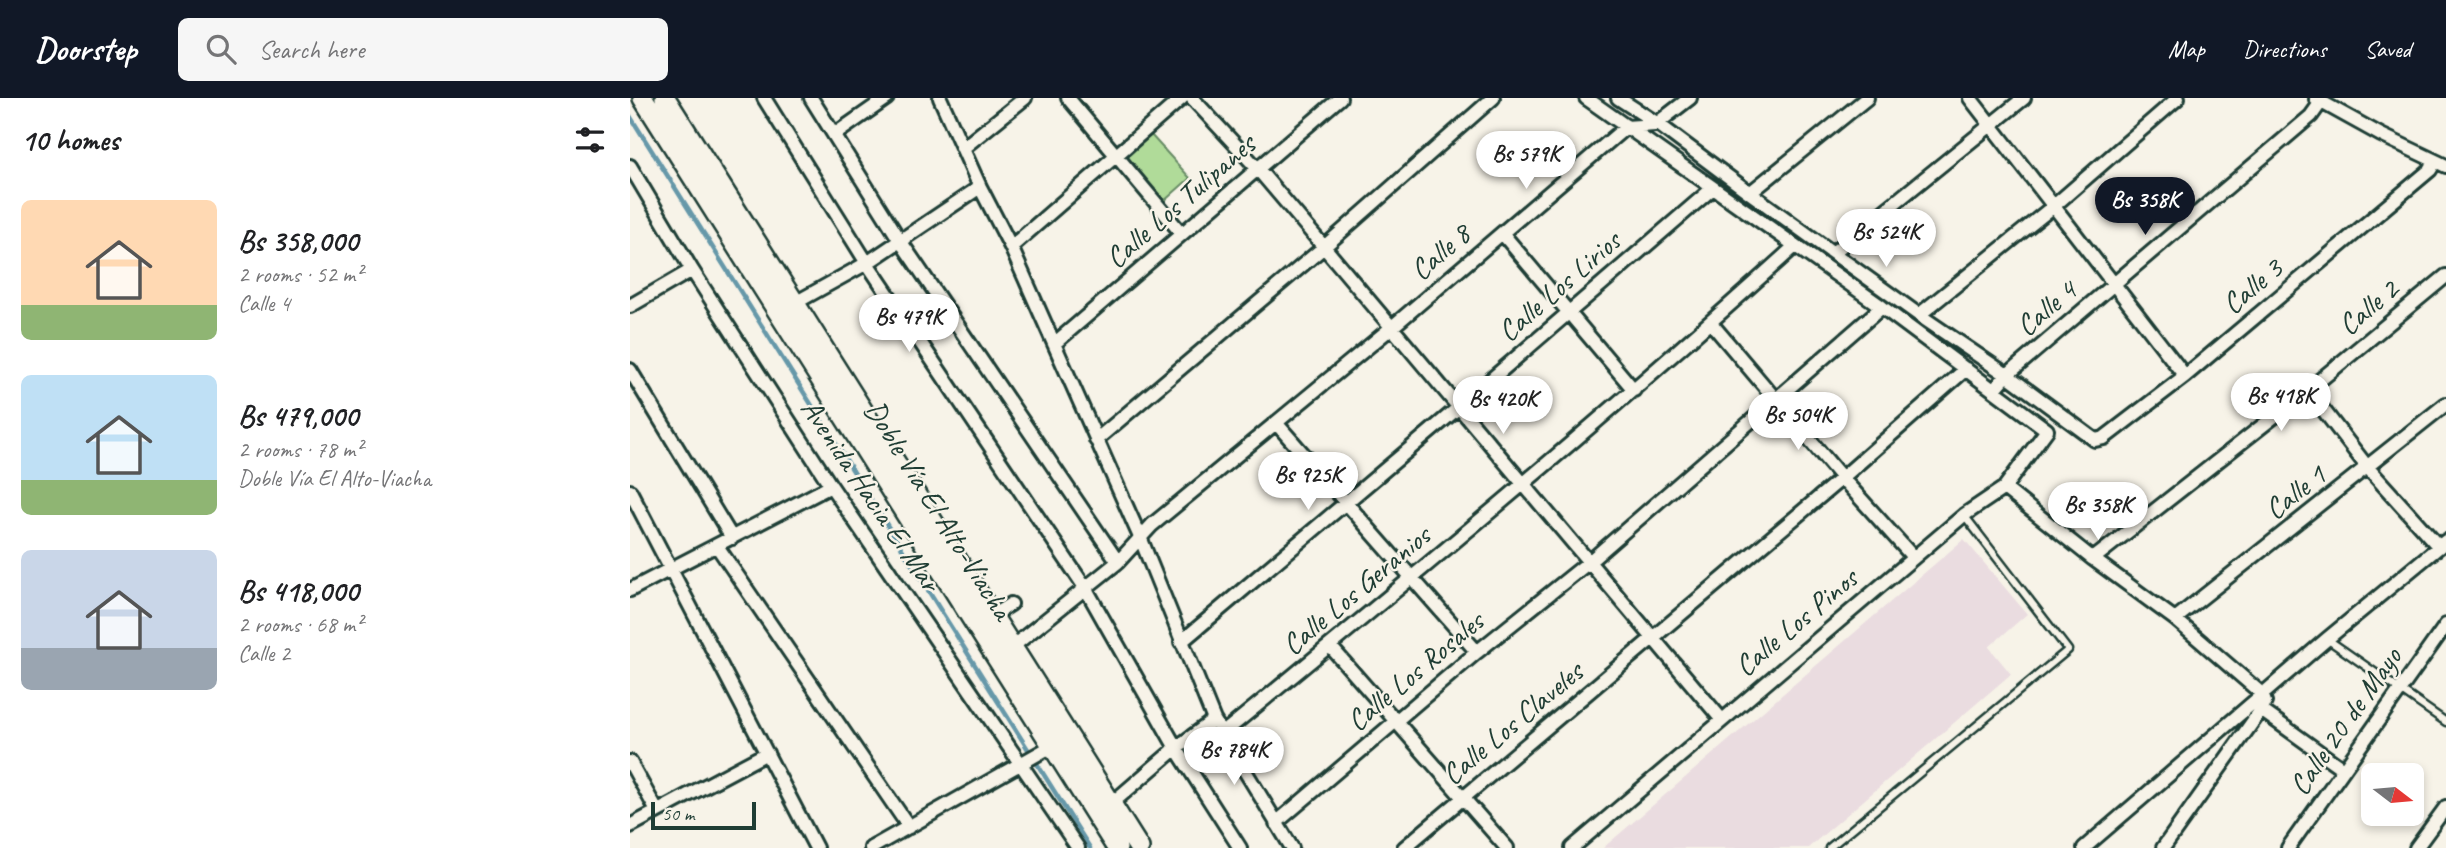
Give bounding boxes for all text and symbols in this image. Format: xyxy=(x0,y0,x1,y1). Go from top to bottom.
search box xyxy=(178,18,668,81)
text: Doorstep xyxy=(35,28,136,70)
icon: search xyxy=(202,30,240,68)
text: Search here xyxy=(258,33,364,66)
text: Map xyxy=(2168,34,2205,64)
text: Directions xyxy=(2243,34,2326,64)
text: Saved xyxy=(2364,34,2411,64)
text: 10 homes xyxy=(21,121,119,159)
icon: filters xyxy=(571,121,609,159)
street label: Calle Los Tulipanes xyxy=(1097,124,1265,276)
pin: Bs 579K xyxy=(1461,132,1591,191)
text: Bs 579K xyxy=(1492,139,1560,168)
pin: Bs 358K xyxy=(2080,178,2210,237)
text: Bs 358K xyxy=(2111,185,2179,214)
pin: Bs 524K xyxy=(1821,209,1951,269)
street label: Calle 8 xyxy=(1402,214,1480,289)
text: Bs 524K xyxy=(1852,217,1920,246)
street label: Calle Los Lirios xyxy=(1490,220,1630,350)
text: Bs 358,000 xyxy=(238,222,358,260)
icon: home xyxy=(77,228,161,312)
street label: Calle 3 xyxy=(2214,248,2292,322)
text: 2 rooms · 52 m² xyxy=(238,260,362,289)
street label: Calle 2 xyxy=(2330,269,2408,343)
street label: Calle 4 xyxy=(2008,270,2086,344)
text: Calle 4 xyxy=(238,289,290,318)
pin: Bs 479K xyxy=(844,294,974,354)
text: Bs 479K xyxy=(875,302,943,331)
pin: Bs 418K xyxy=(2216,374,2346,433)
pin: Bs 420K xyxy=(1438,376,1568,436)
text: Bs 418K xyxy=(2247,381,2315,410)
text: Bs 420K xyxy=(1469,384,1537,413)
street label: Avenida Hacia El Mar xyxy=(792,391,951,601)
pin: Bs 504K xyxy=(1733,392,1863,452)
street label: Doble Vía El Alto-Viacha xyxy=(856,393,1023,629)
text: Bs 479,000 xyxy=(238,397,358,435)
text: Bs 504K xyxy=(1764,400,1832,429)
icon: home xyxy=(77,403,161,487)
text: 2 rooms · 78 m² xyxy=(238,435,362,464)
pin: Bs 925K xyxy=(1243,452,1373,512)
street label: Calle 1 xyxy=(2257,455,2335,528)
text: Bs 925K xyxy=(1274,460,1342,489)
text: Doble Vía El Alto-Viacha xyxy=(238,464,431,493)
pin: Bs 358K xyxy=(2033,482,2163,542)
text: Bs 358K xyxy=(2064,490,2132,519)
street label: Calle Los Geranios xyxy=(1274,515,1440,663)
street label: Calle Los Pinos xyxy=(1727,558,1868,685)
text: Bs 418,000 xyxy=(238,572,358,610)
icon: home xyxy=(77,578,161,662)
street label: Calle Los Rosales xyxy=(1339,601,1494,739)
text: 2 rooms · 68 m² xyxy=(238,610,362,639)
text: Calle 2 xyxy=(238,639,290,668)
street label: Calle 20 de Mayo xyxy=(2280,639,2411,802)
street label: Calle Los Claveles xyxy=(1434,651,1592,793)
pin: Bs 784K xyxy=(1169,728,1299,787)
text: Bs 784K xyxy=(1200,735,1268,764)
north arrow xyxy=(2361,763,2424,826)
map controls xyxy=(2361,763,2424,826)
scale bar xyxy=(651,799,756,831)
text: 50 m xyxy=(662,802,694,826)

